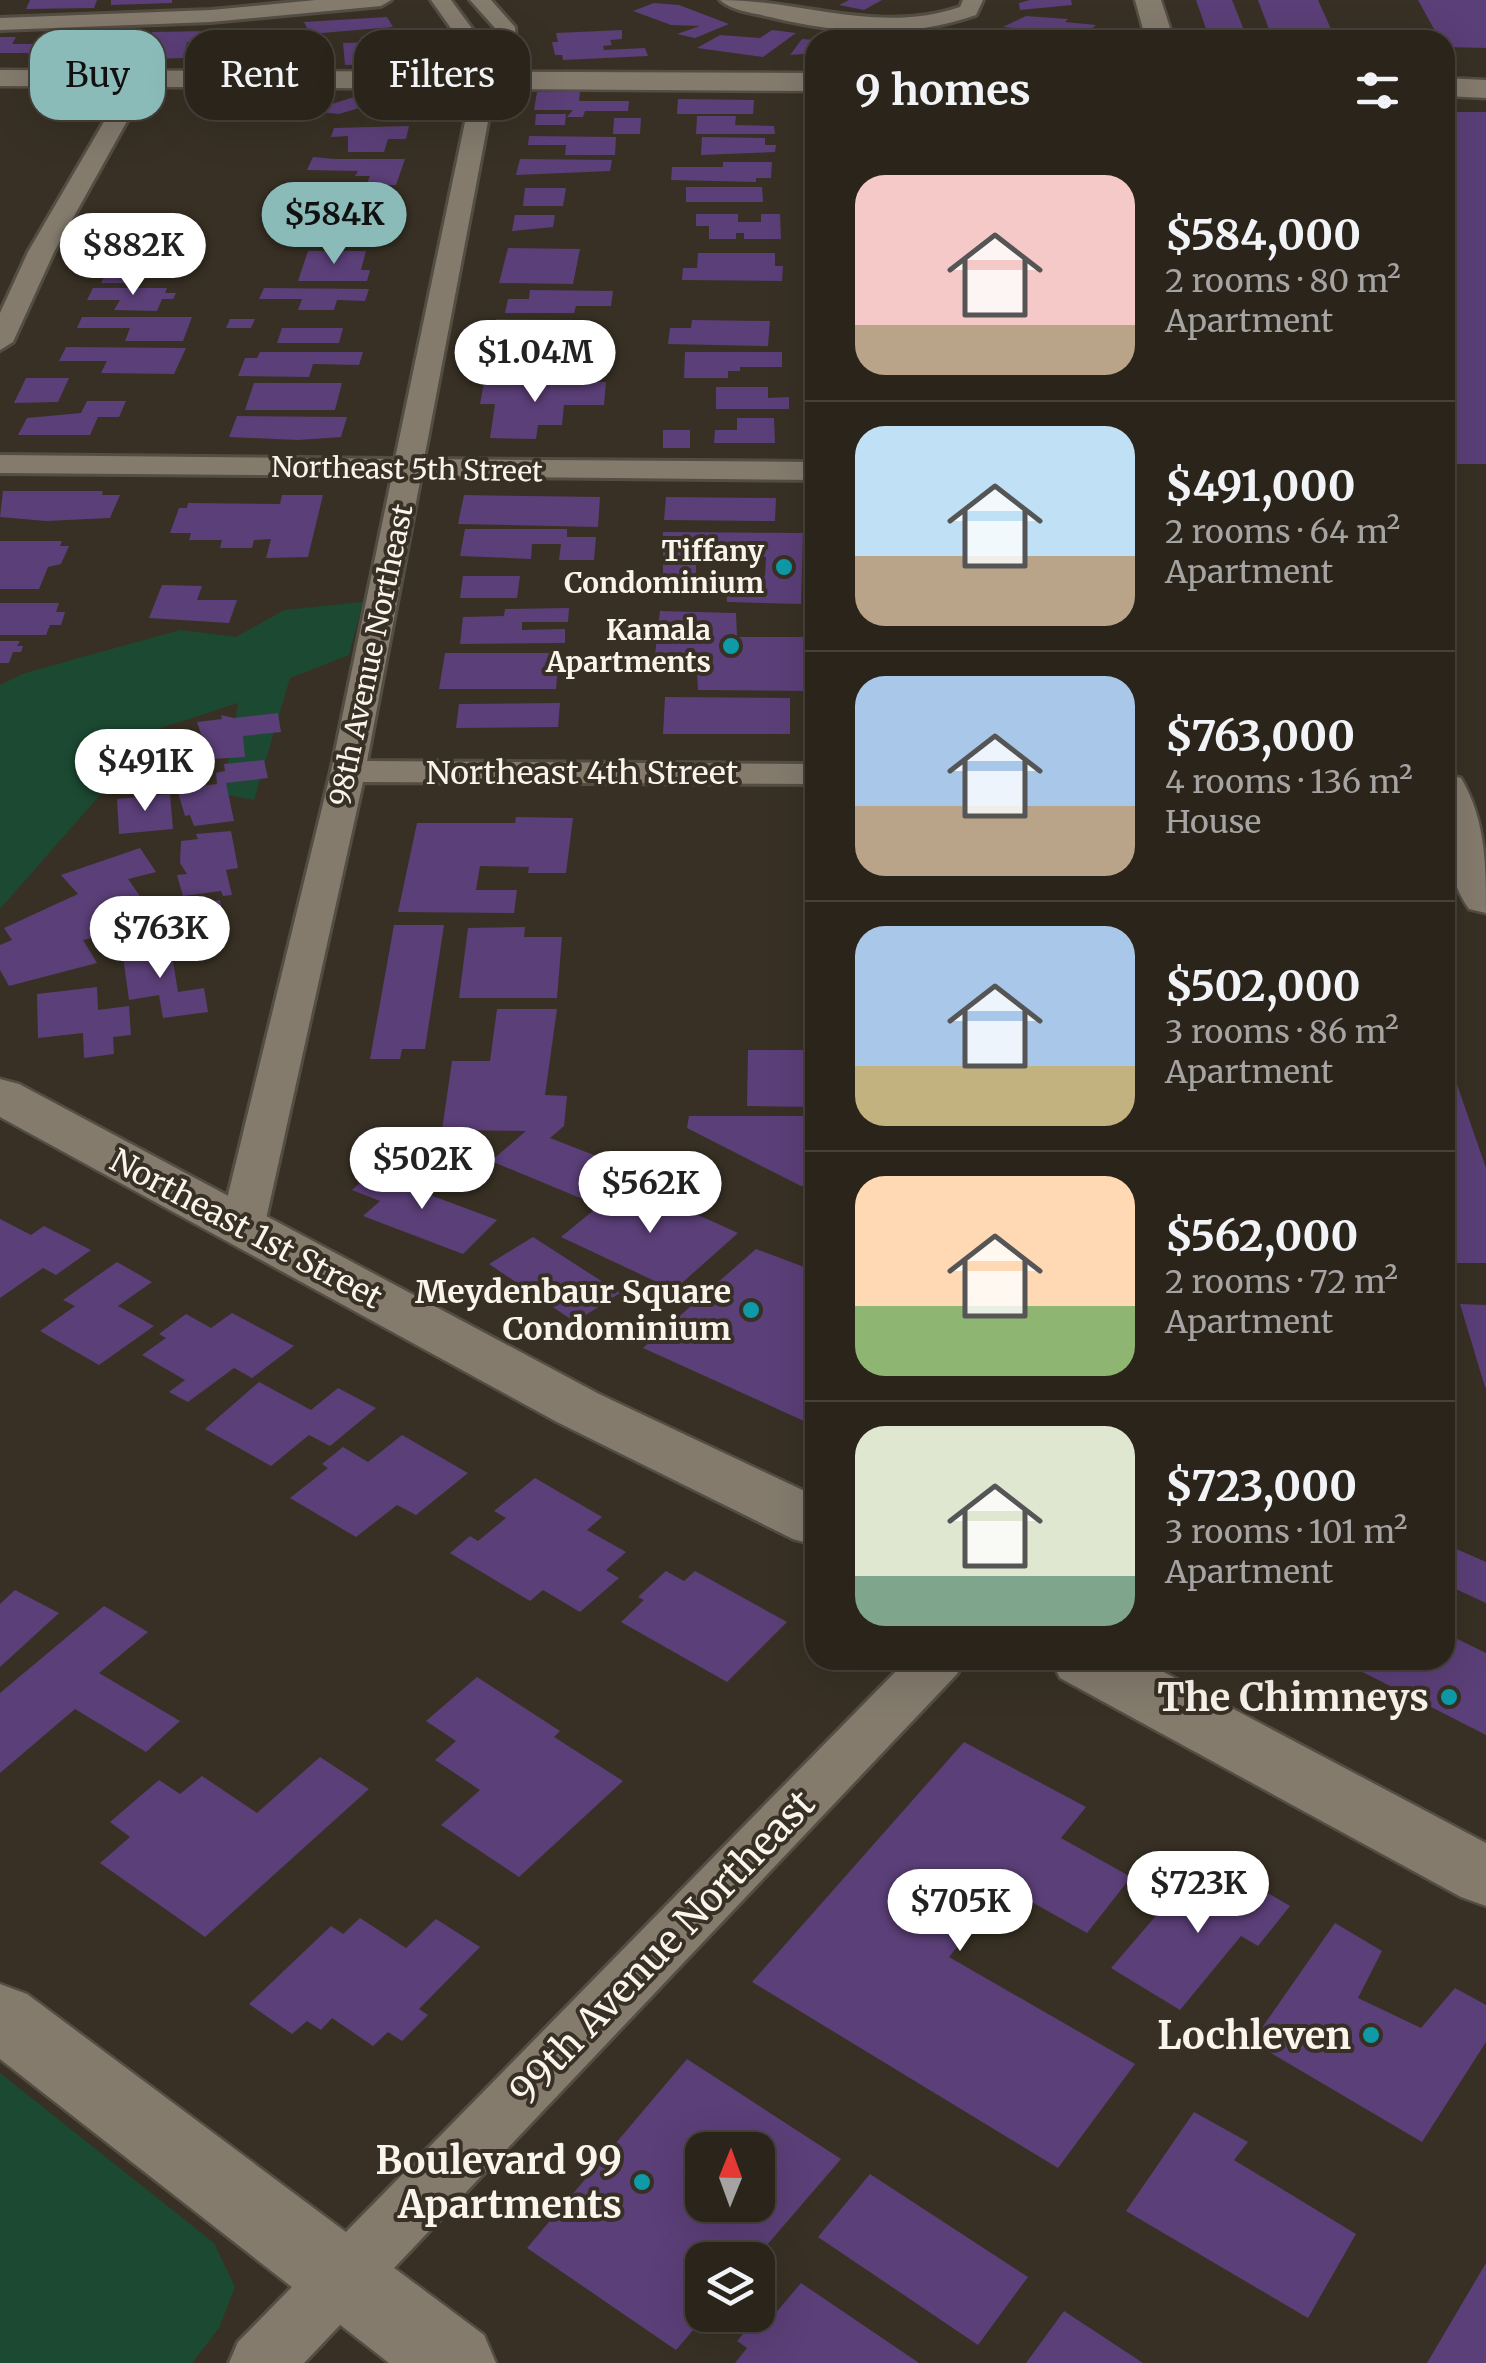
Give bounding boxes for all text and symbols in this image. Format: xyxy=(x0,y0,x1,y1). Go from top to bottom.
chip: Buy xyxy=(30,30,165,120)
chip: Rent xyxy=(185,30,334,120)
chip: Filters xyxy=(354,30,530,120)
icon: filters xyxy=(1350,63,1405,118)
text: 9 homes xyxy=(855,64,1031,116)
pin: $584K xyxy=(264,182,404,267)
text: $584K xyxy=(284,194,384,234)
text: $584,000 xyxy=(1165,209,1361,261)
pin: $882K xyxy=(63,213,203,298)
icon: home xyxy=(935,215,1055,335)
text: $882K xyxy=(82,225,184,265)
text: 2 rooms · 80 m² xyxy=(1165,261,1401,301)
text: Apartment xyxy=(1165,301,1333,341)
pin: $1.04M xyxy=(454,320,616,405)
text: $1.04M xyxy=(477,332,593,372)
street label: Northeast 5th Street xyxy=(271,449,543,489)
text: $491,000 xyxy=(1165,460,1355,512)
icon: home xyxy=(935,466,1055,586)
street label: 98th Avenue Northeast xyxy=(321,501,421,809)
text: 2 rooms · 64 m² xyxy=(1165,512,1400,552)
place label: Tiffany Condominium xyxy=(564,533,764,601)
text: Apartment xyxy=(1165,552,1333,592)
marker: Tiffany Condominium xyxy=(773,556,795,578)
place label: Kamala Apartments xyxy=(545,612,711,680)
marker: Kamala Apartments xyxy=(720,635,742,657)
text: $763,000 xyxy=(1165,710,1355,762)
icon: home xyxy=(935,716,1055,836)
pin: $491K xyxy=(75,729,215,814)
text: $491K xyxy=(97,741,193,781)
street label: Northeast 4th Street xyxy=(426,753,739,793)
text: 4 rooms · 136 m² xyxy=(1165,762,1413,802)
text: House xyxy=(1165,802,1261,842)
pin: $763K xyxy=(90,896,230,981)
text: $763K xyxy=(112,908,208,948)
text: $502,000 xyxy=(1165,960,1361,1012)
icon: home xyxy=(935,966,1055,1086)
text: 3 rooms · 86 m² xyxy=(1165,1012,1399,1052)
text: Apartment xyxy=(1165,1052,1333,1092)
pin: $502K xyxy=(352,1127,492,1212)
text: $502K xyxy=(372,1139,472,1179)
street label: Northeast 1st Street xyxy=(103,1140,389,1318)
pin: $562K xyxy=(580,1151,720,1236)
text: $562K xyxy=(601,1163,699,1203)
text: $562,000 xyxy=(1165,1210,1358,1262)
icon: home xyxy=(935,1216,1055,1336)
text: 2 rooms · 72 m² xyxy=(1165,1262,1398,1302)
place label: Meydenbaur Square Condominium xyxy=(415,1272,731,1349)
marker: Meydenbaur Square Condominium xyxy=(740,1299,762,1321)
text: Apartment xyxy=(1165,1302,1333,1342)
text: $723,000 xyxy=(1165,1460,1357,1512)
icon: home xyxy=(935,1466,1055,1586)
text: 3 rooms · 101 m² xyxy=(1165,1512,1407,1552)
text: Apartment xyxy=(1165,1552,1333,1592)
place label: The Chimneys xyxy=(1157,1674,1429,1721)
marker: The Chimneys xyxy=(1438,1686,1460,1708)
street label: 99th Avenue Northeast xyxy=(500,1780,824,2114)
pin: $723K xyxy=(1128,1851,1268,1936)
text: $723K xyxy=(1149,1863,1247,1903)
pin: $705K xyxy=(890,1869,1030,1954)
text: $705K xyxy=(910,1881,1010,1921)
place label: Lochleven xyxy=(1157,2012,1351,2059)
marker: Lochleven xyxy=(1360,2024,1382,2046)
north arrow xyxy=(685,2132,775,2222)
map controls xyxy=(685,2132,775,2332)
place label: Boulevard 99 Apartments xyxy=(375,2137,622,2228)
marker: Boulevard 99 Apartments xyxy=(631,2171,653,2193)
button: layers xyxy=(685,2242,775,2332)

